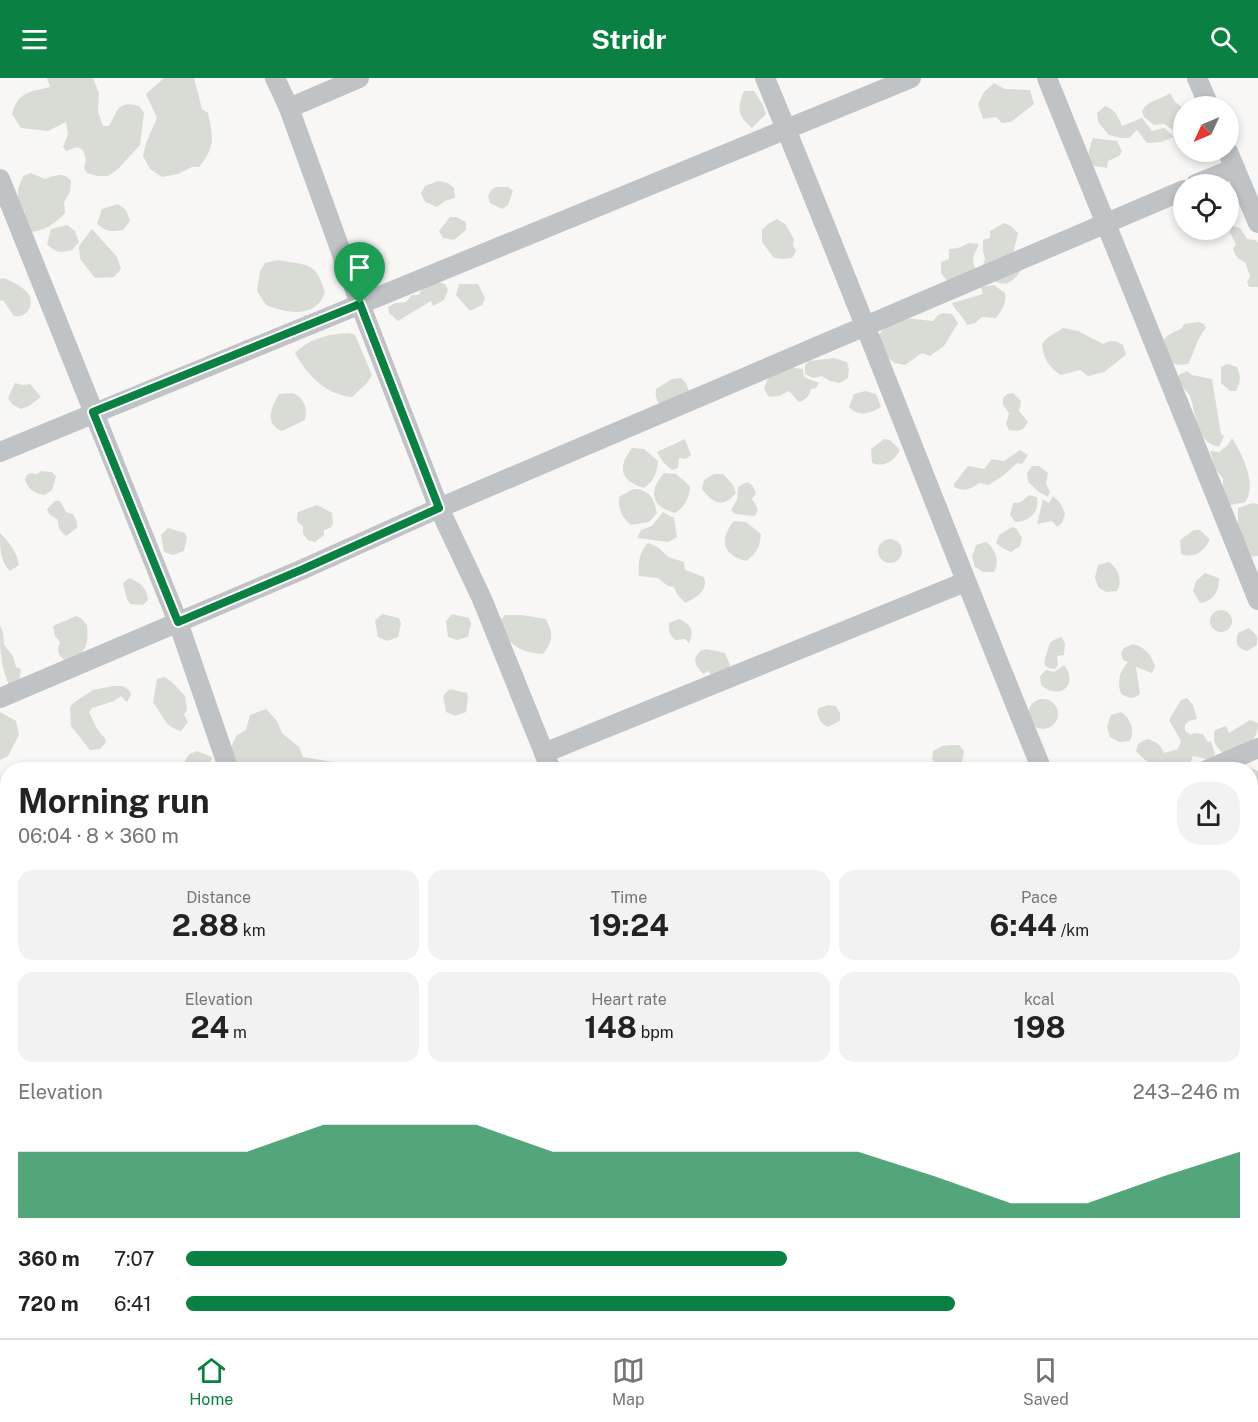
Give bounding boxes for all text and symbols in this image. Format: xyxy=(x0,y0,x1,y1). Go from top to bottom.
icon: menu xyxy=(18,23,51,56)
text: Stridr xyxy=(591,23,667,55)
icon: search xyxy=(1207,23,1240,56)
north arrow xyxy=(1173,96,1239,162)
map controls xyxy=(1173,96,1239,240)
button: locate xyxy=(1173,174,1239,240)
pin xyxy=(334,242,385,304)
icon: arrive xyxy=(343,251,376,284)
text: Morning run xyxy=(18,782,210,820)
button: share xyxy=(1177,782,1240,845)
text: 06:04 · 8 × 360 m xyxy=(18,824,179,848)
text: Distance xyxy=(186,888,251,907)
text: Time xyxy=(611,888,647,907)
text: Pace xyxy=(1021,888,1058,907)
text: 2.88 xyxy=(172,907,239,943)
text: 19:24 xyxy=(589,907,669,943)
text: 6:44 xyxy=(990,907,1057,943)
text: km xyxy=(239,921,266,940)
text: /km xyxy=(1057,921,1089,940)
text: Elevation xyxy=(185,990,253,1009)
text: Heart rate xyxy=(591,990,667,1009)
text: kcal xyxy=(1024,990,1055,1009)
text: 24 xyxy=(190,1009,229,1045)
text: 148 xyxy=(584,1009,637,1045)
text: 198 xyxy=(1013,1009,1066,1045)
text: m xyxy=(229,1023,247,1042)
text: bpm xyxy=(637,1023,674,1042)
text: Elevation xyxy=(18,1080,103,1104)
text: 243–246 m xyxy=(1133,1080,1240,1104)
text: 360 m xyxy=(18,1247,80,1271)
text: 7:07 xyxy=(114,1247,154,1271)
text: 720 m xyxy=(18,1292,79,1316)
text: 6:41 xyxy=(114,1292,152,1316)
tab: Home xyxy=(189,1354,233,1409)
tab: Map xyxy=(612,1354,645,1409)
tab: Saved xyxy=(1023,1354,1069,1409)

